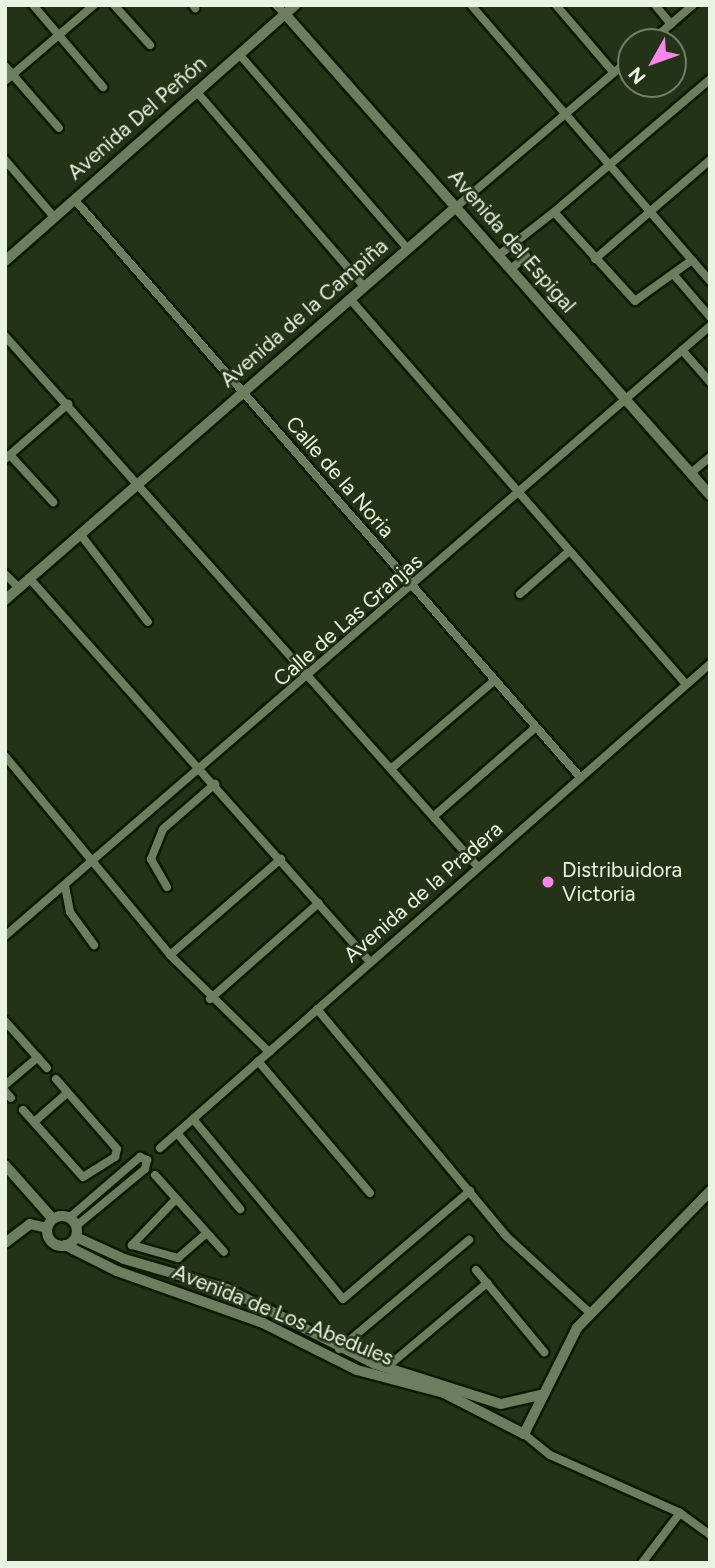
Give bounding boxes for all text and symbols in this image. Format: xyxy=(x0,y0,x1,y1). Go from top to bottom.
north arrow xyxy=(617,28,687,98)
street label: Avenida Del Peñón xyxy=(62,51,212,185)
text: N xyxy=(624,63,651,89)
street label: Avenida del Espigal xyxy=(443,164,581,318)
street label: Avenida de la Campiña xyxy=(215,233,393,393)
street label: Calle de la Noria xyxy=(281,411,399,543)
street label: Calle de Las Granjas xyxy=(268,549,428,691)
street label: Avenida de la Pradera xyxy=(339,816,507,968)
place label: Distribuidora Victoria xyxy=(562,857,682,907)
marker: Distribuidora Victoria xyxy=(540,874,556,890)
street label: Avenida de Los Abedules xyxy=(169,1259,397,1371)

